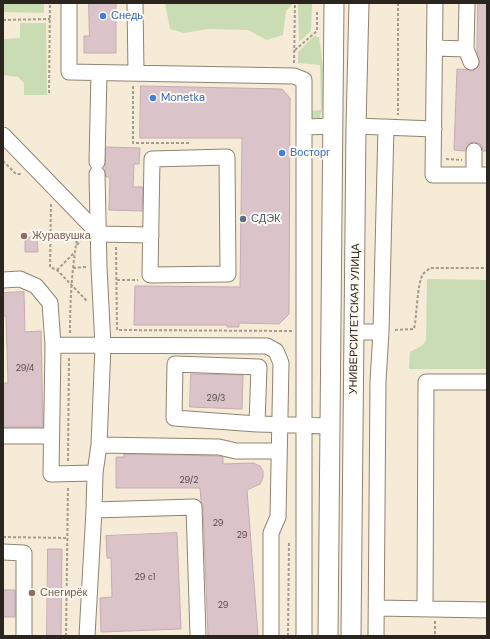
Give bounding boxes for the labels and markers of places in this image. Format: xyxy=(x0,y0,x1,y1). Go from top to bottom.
place label: Снедь xyxy=(111,9,143,23)
marker: Снедь xyxy=(98,11,108,21)
place label: Monetka xyxy=(161,91,205,105)
marker: Monetka xyxy=(148,93,158,103)
place label: Восторг xyxy=(290,146,330,160)
marker: Восторг xyxy=(277,148,287,158)
place label: СДЭК xyxy=(251,212,280,226)
marker: СДЭК xyxy=(238,214,248,224)
place label: Журавушка xyxy=(32,229,91,243)
marker: Журавушка xyxy=(19,231,29,241)
place label: Снегирёк xyxy=(40,586,87,600)
marker: Снегирёк xyxy=(27,588,37,598)

